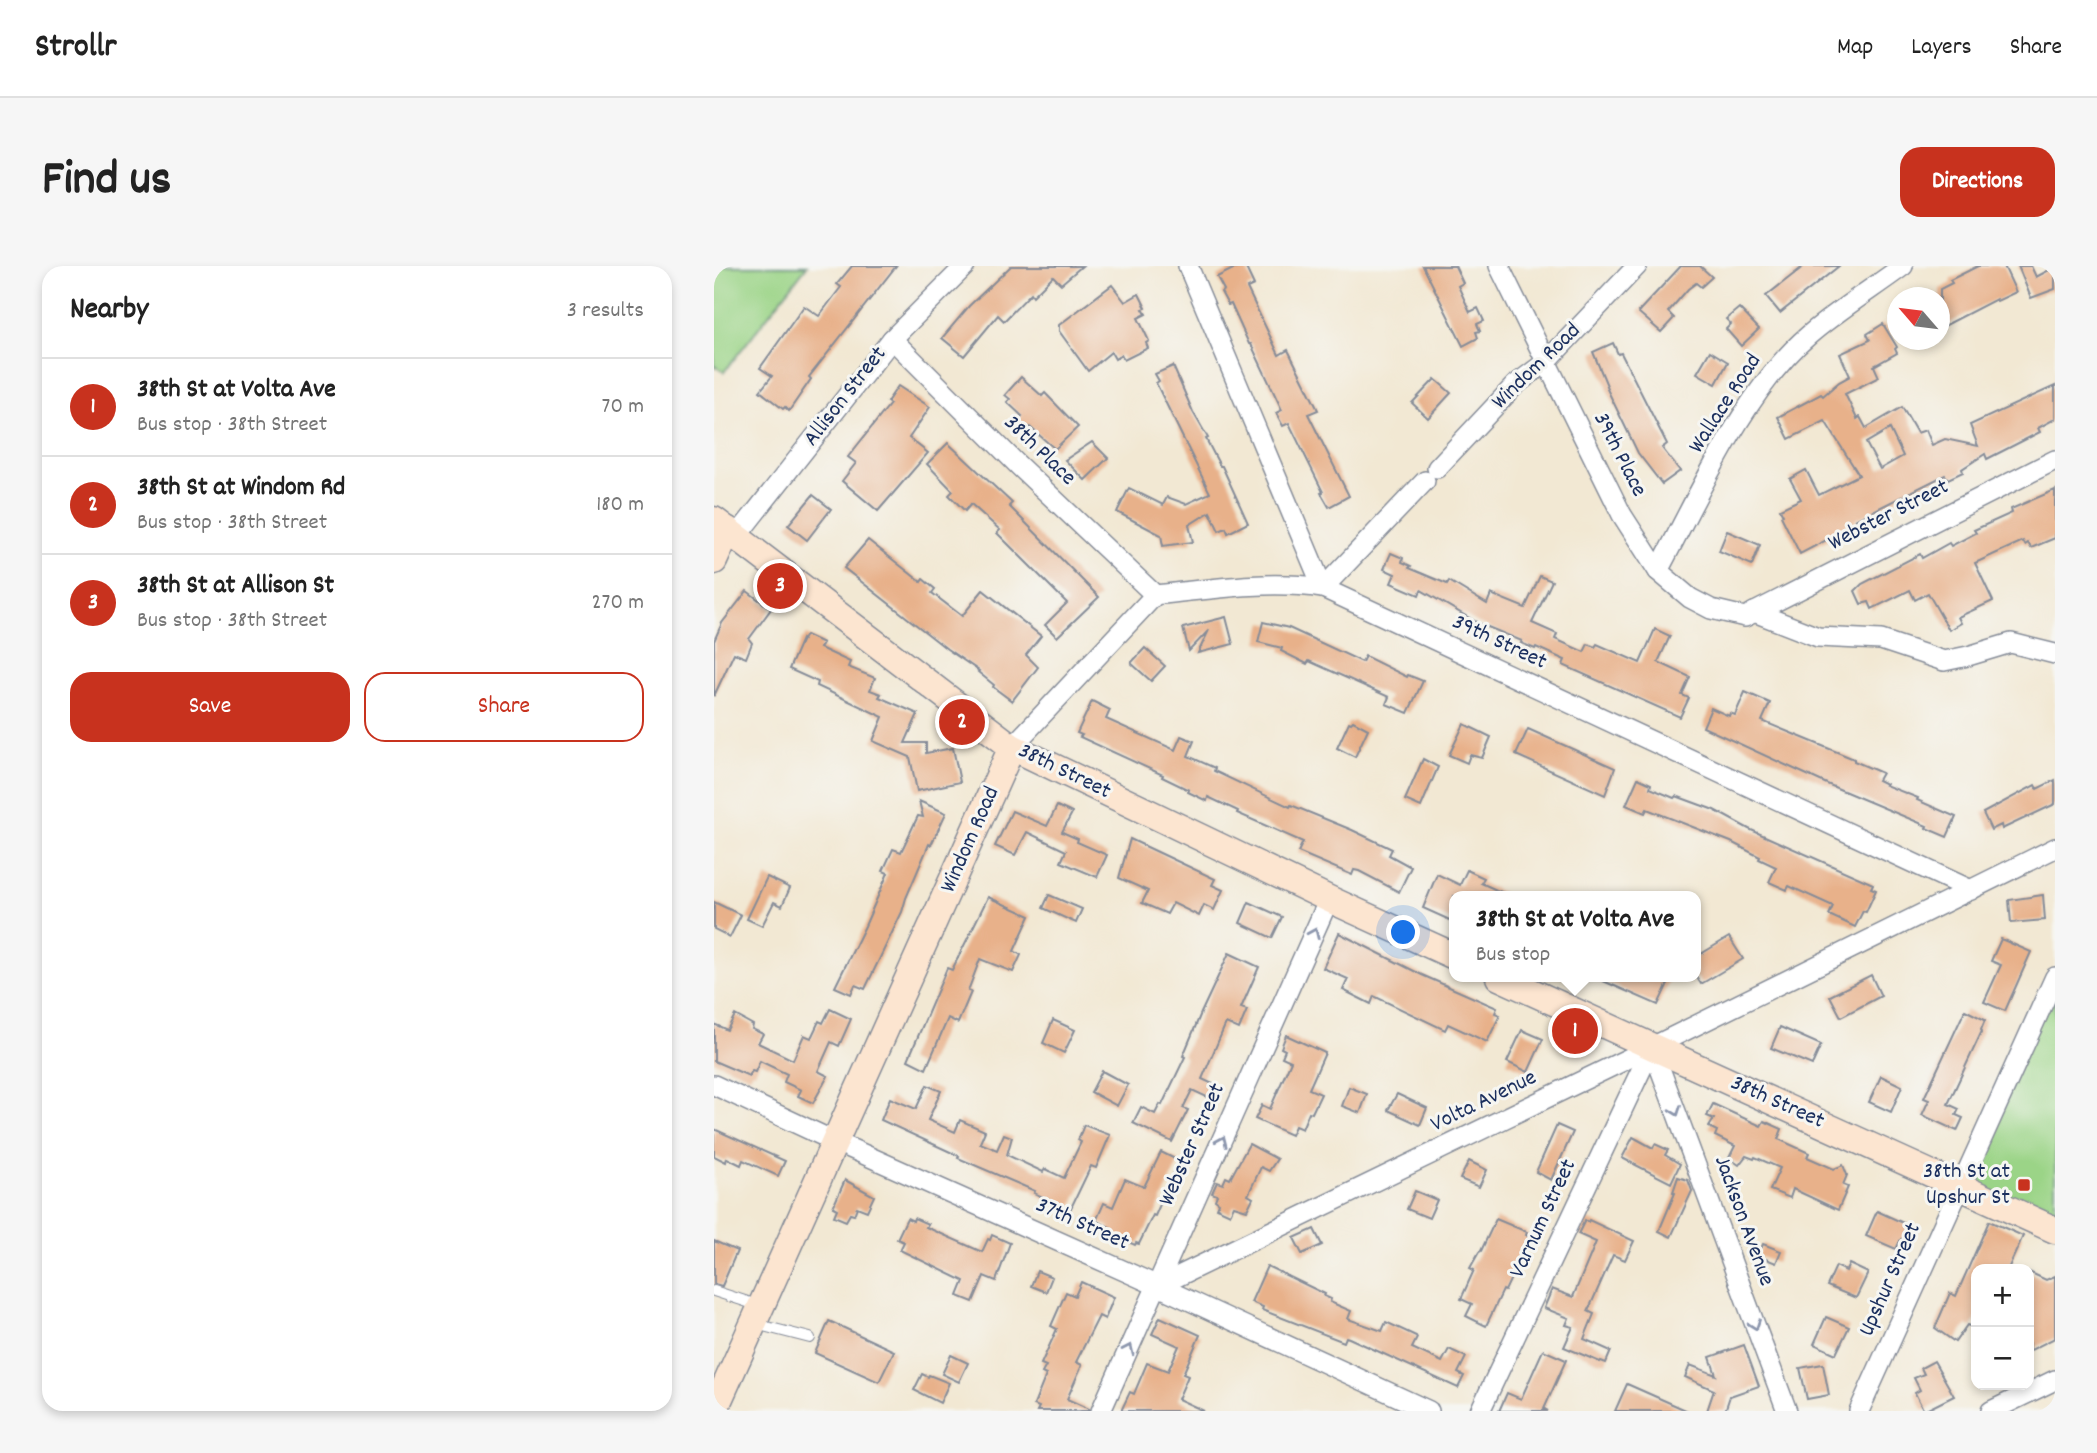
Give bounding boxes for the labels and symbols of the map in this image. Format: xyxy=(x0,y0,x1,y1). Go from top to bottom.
north arrow xyxy=(1887,287,1950,350)
street label: Windom Road xyxy=(1485,316,1589,418)
street label: Allison Street xyxy=(796,340,896,454)
street label: Wallace Road xyxy=(1681,347,1771,461)
street label: 39th Place xyxy=(1584,407,1654,503)
street label: 38th Place xyxy=(995,408,1083,494)
street label: Webster Street xyxy=(1823,472,1955,560)
pin: 3 xyxy=(757,560,803,612)
street label: 39th Street xyxy=(1446,607,1552,679)
pin: 2 xyxy=(939,696,985,748)
street label: 38th Street xyxy=(1012,735,1116,809)
street label: Windom Road xyxy=(933,782,1009,898)
your location xyxy=(1386,915,1420,949)
one-way arrow xyxy=(1306,928,1320,940)
pin: 1 xyxy=(1552,1005,1598,1057)
street label: Volta Avenue xyxy=(1425,1062,1543,1142)
street label: 38th Street xyxy=(1725,1068,1829,1138)
street label: Webster Street xyxy=(1151,1078,1235,1212)
one-way arrow xyxy=(1668,1105,1682,1117)
one-way arrow xyxy=(1214,1136,1228,1148)
street label: Jackson Avenue xyxy=(1704,1151,1782,1291)
street label: Varnum Street xyxy=(1502,1154,1586,1284)
place label: 38th St at Upshur St xyxy=(1923,1156,2010,1215)
marker: 38th St at Upshur St xyxy=(2016,1177,2032,1193)
street label: 37th Street xyxy=(1030,1190,1134,1260)
street label: Upshur Street xyxy=(1851,1218,1931,1342)
one-way arrow xyxy=(1747,1318,1761,1330)
one-way arrow xyxy=(1121,1344,1135,1356)

